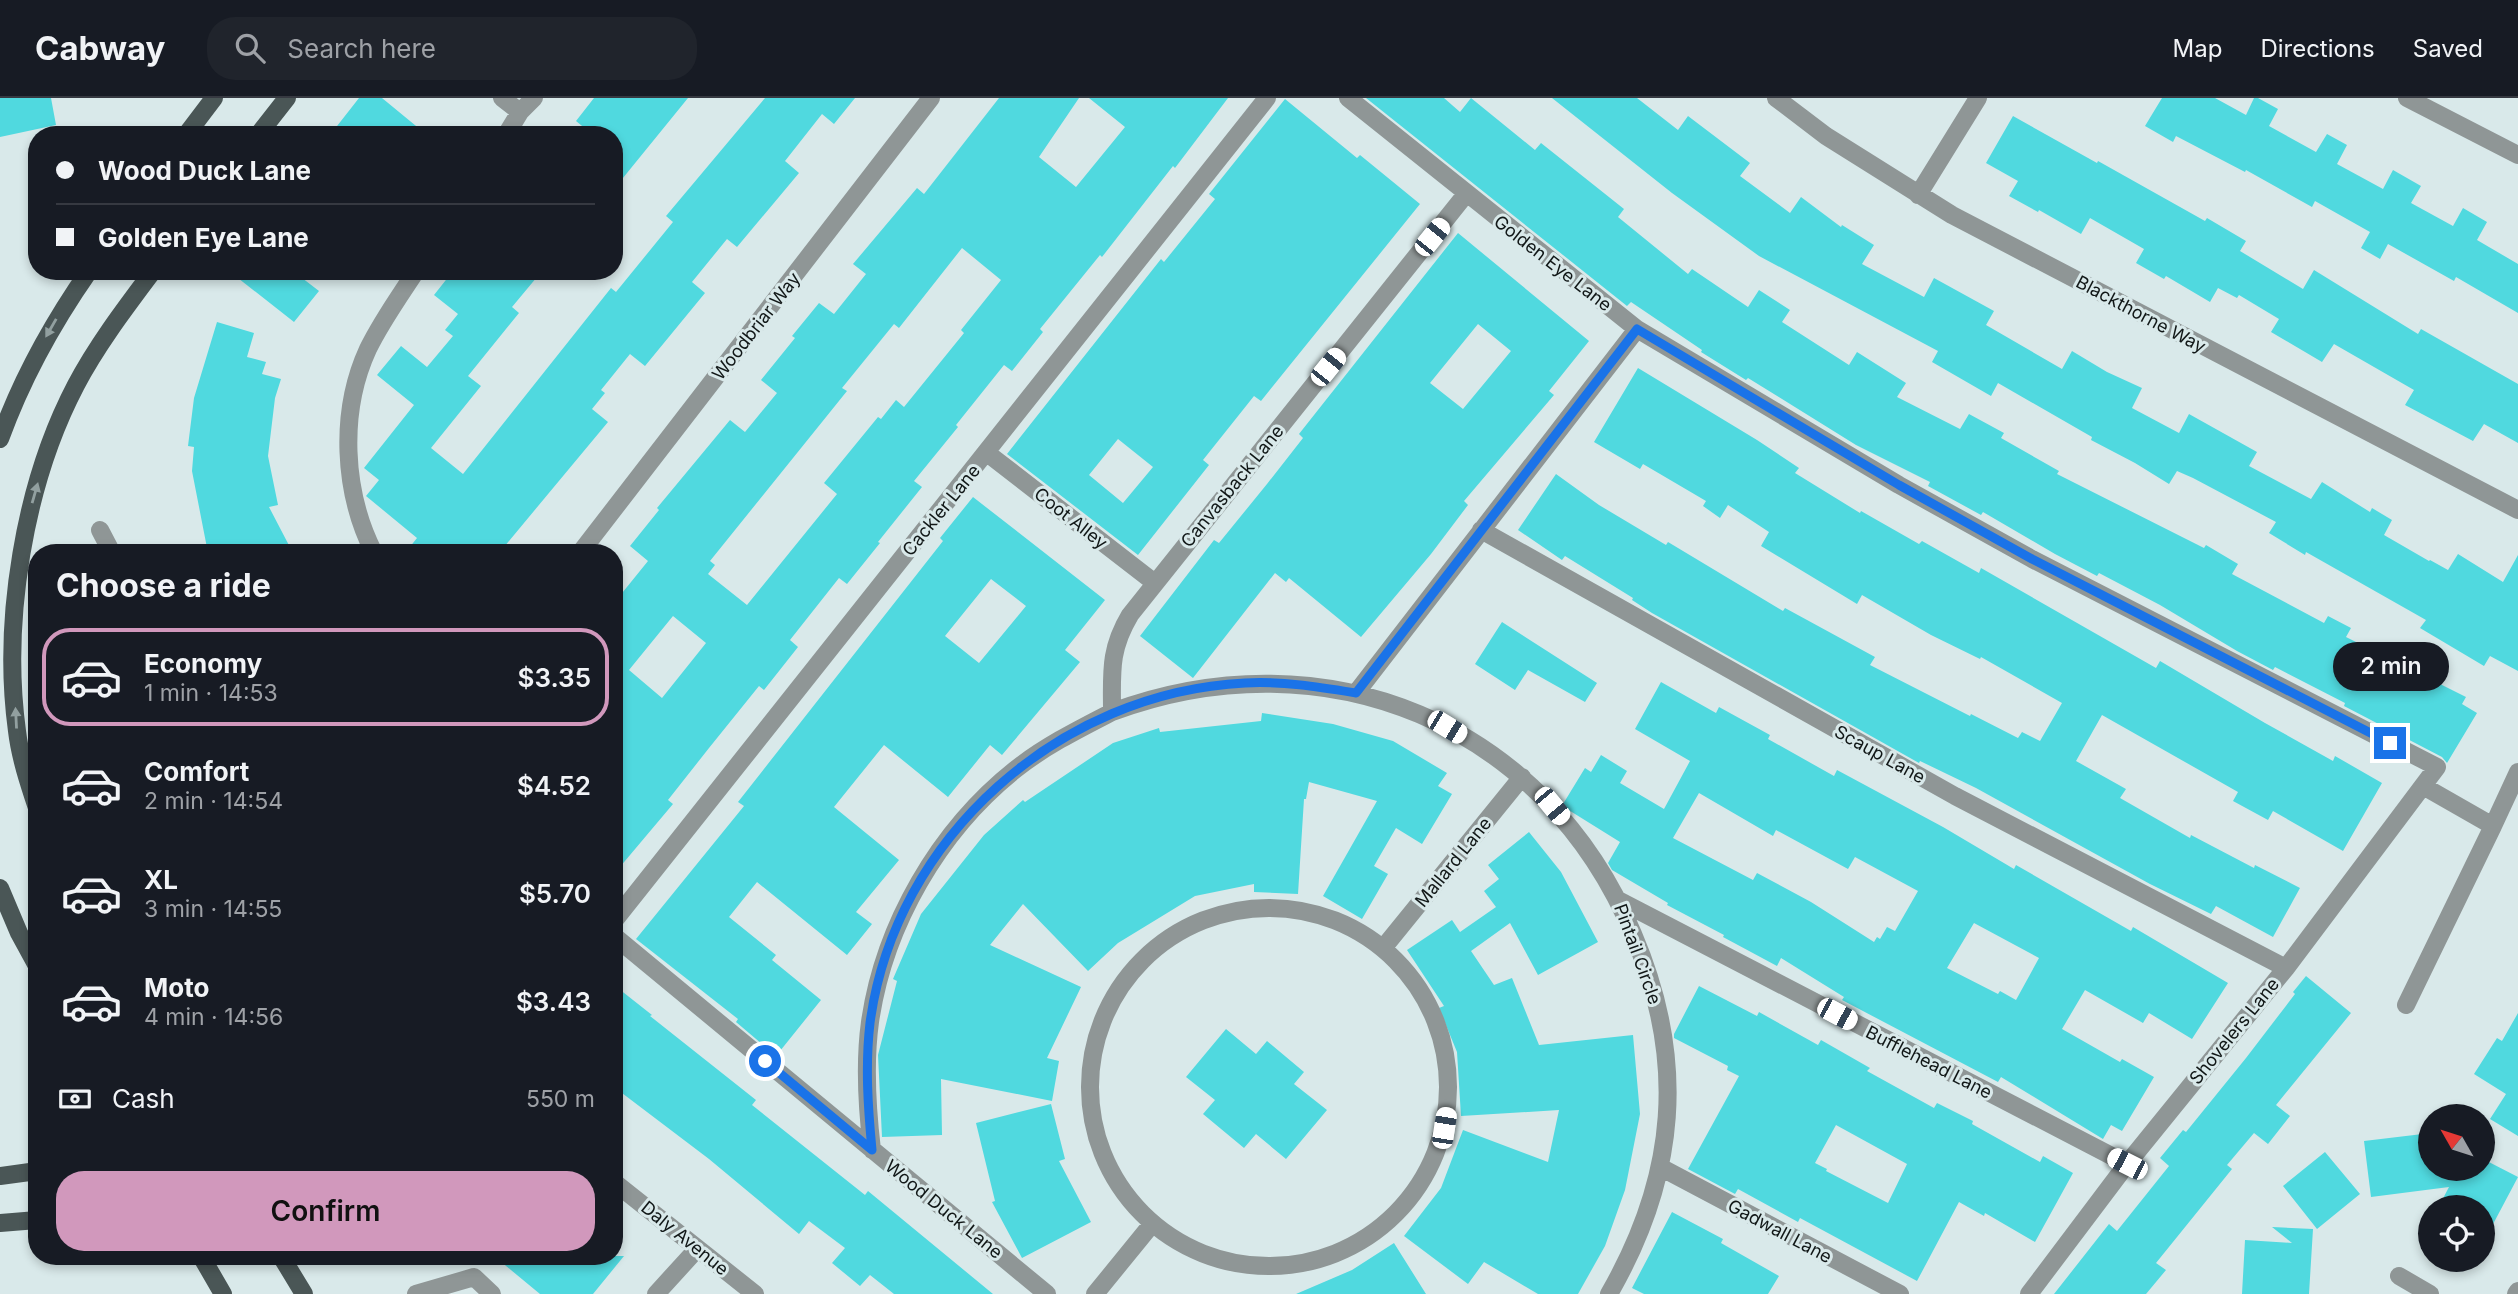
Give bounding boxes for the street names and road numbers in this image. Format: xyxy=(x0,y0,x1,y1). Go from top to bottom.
street label: Golden Eye Lane xyxy=(1490,211,1616,315)
street label: Woodbriar Way xyxy=(708,268,804,384)
street label: Blackthorne Way xyxy=(2073,271,2209,357)
street label: Canvasback Lane xyxy=(1176,421,1288,551)
street label: Cackler Lane xyxy=(898,460,984,560)
street label: Coot Alley xyxy=(1030,483,1112,553)
street label: Scaup Lane xyxy=(1831,721,1929,787)
street label: Mallard Lane xyxy=(1410,813,1496,911)
street label: Pintail Circle xyxy=(1610,901,1666,1007)
street label: Shovelers Lane xyxy=(2185,974,2283,1088)
street label: Bufflehead Lane xyxy=(1862,1021,1996,1103)
street label: Wood Duck Lane xyxy=(881,1155,1007,1263)
street label: Gadwall Lane xyxy=(1724,1195,1836,1267)
street label: Daly Avenue xyxy=(637,1197,733,1279)

